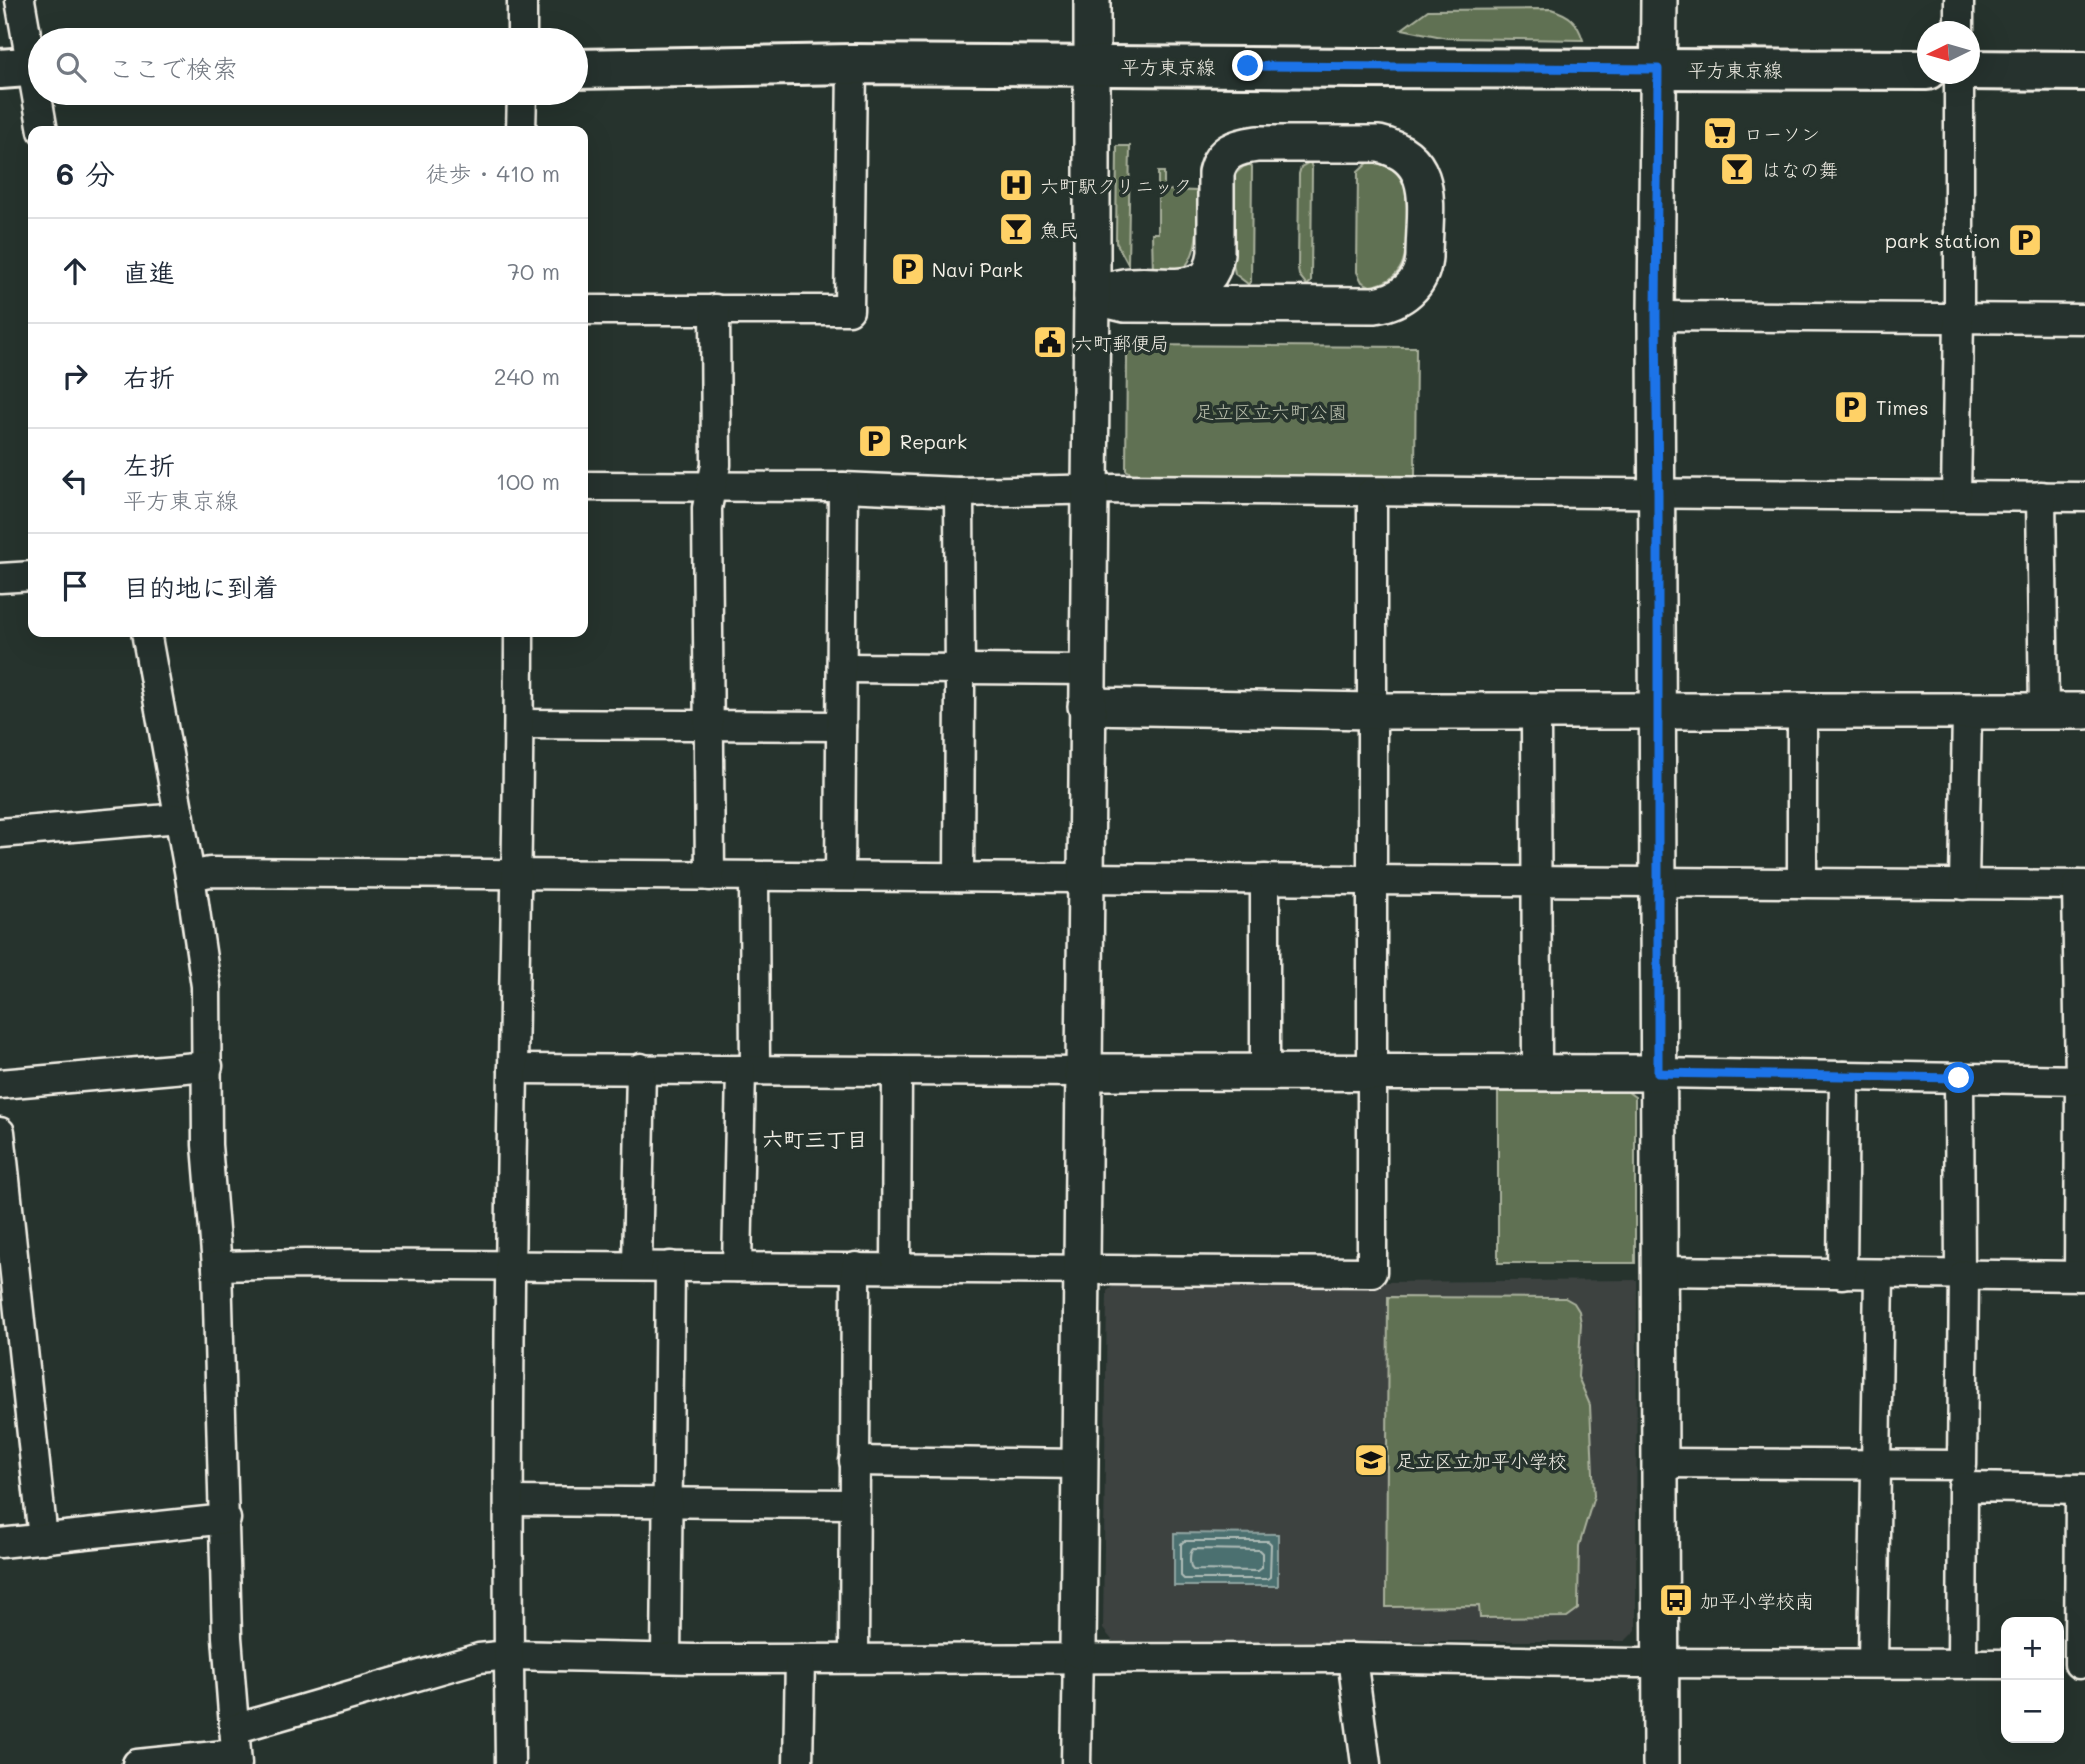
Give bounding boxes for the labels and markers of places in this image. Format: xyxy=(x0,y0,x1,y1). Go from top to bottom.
supermarket icon: ローソン xyxy=(1701,114,1739,152)
place label: ローソン xyxy=(1744,121,1820,146)
bar icon: はなの舞 xyxy=(1718,150,1756,188)
place label: はなの舞 xyxy=(1762,157,1838,182)
hospital icon: 六町駅クリニック xyxy=(997,166,1035,204)
place label: 六町駅クリニック xyxy=(1040,173,1192,198)
bar icon: 魚民 xyxy=(997,210,1035,248)
place label: 魚民 xyxy=(1040,217,1078,242)
parking icon: park station xyxy=(2006,221,2044,259)
place label: park station xyxy=(1885,228,2000,253)
parking icon: Navi Park xyxy=(889,250,927,288)
place label: Navi Park xyxy=(932,257,1023,282)
public building icon: 六町郵便局 xyxy=(1031,323,1069,361)
place label: 六町郵便局 xyxy=(1074,330,1169,355)
parking icon: Times xyxy=(1832,388,1870,426)
place label: Times xyxy=(1876,395,1929,420)
parking icon: Repark xyxy=(856,422,894,460)
place label: Repark xyxy=(900,429,967,454)
school or university icon: 足立区立加平小学校 xyxy=(1352,1441,1390,1479)
place label: 足立区立加平小学校 xyxy=(1396,1448,1567,1473)
bus stop icon: 加平小学校南 xyxy=(1657,1581,1695,1619)
place label: 加平小学校南 xyxy=(1700,1588,1814,1613)

